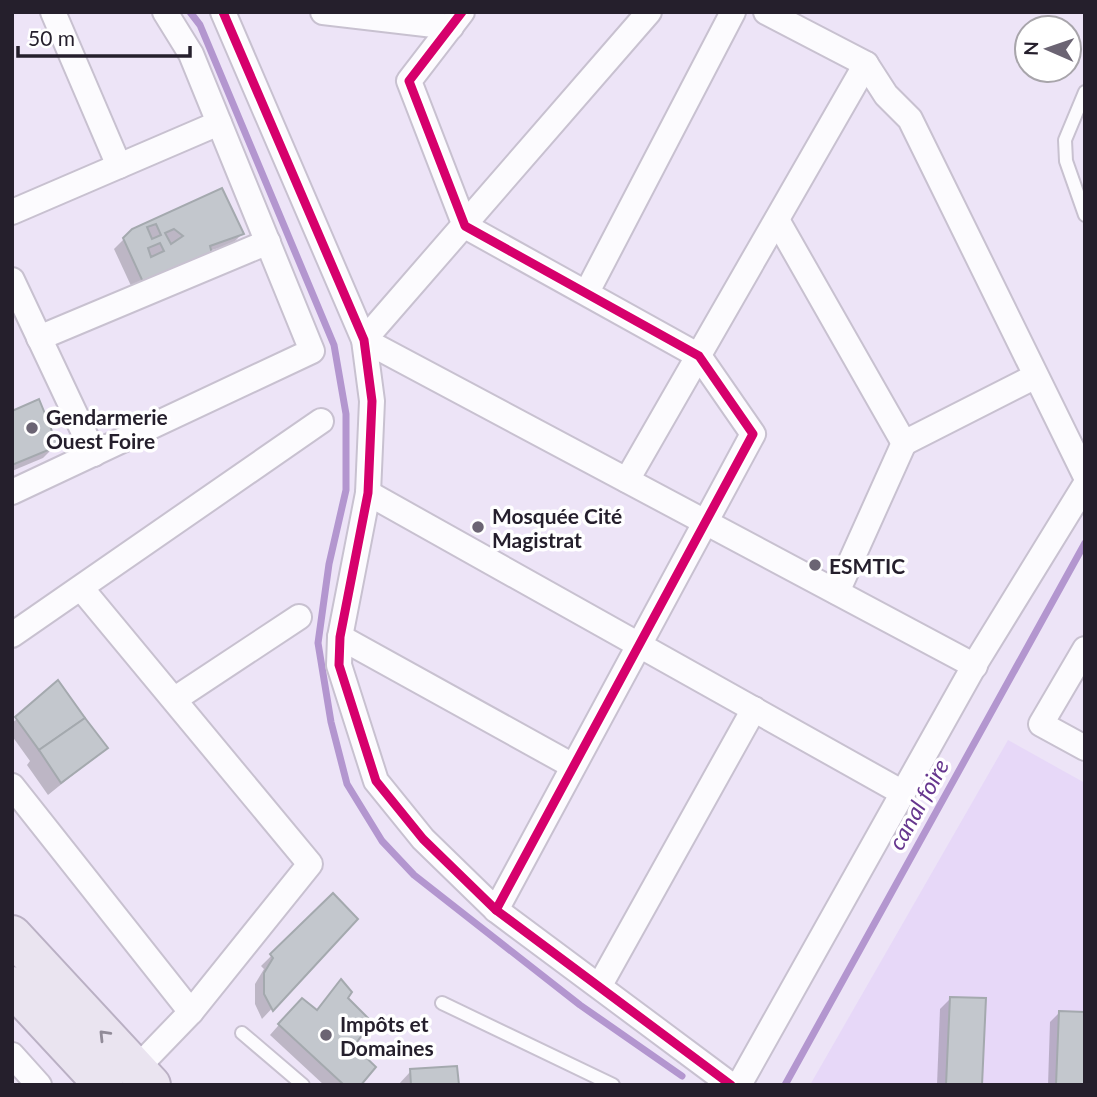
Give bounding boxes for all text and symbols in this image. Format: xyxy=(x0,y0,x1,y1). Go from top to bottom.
scale bar xyxy=(18,14,189,58)
north arrow xyxy=(1013,14,1083,84)
text: 50 m xyxy=(28,25,75,50)
text: N xyxy=(1019,41,1042,56)
place label: Gendarmerie Ouest Foire xyxy=(46,404,168,453)
marker: Gendarmerie Ouest Foire xyxy=(24,420,40,436)
place label: Mosquée Cité Magistrat xyxy=(492,503,622,552)
marker: Mosquée Cité Magistrat xyxy=(470,519,486,535)
place label: ESMTIC xyxy=(829,553,905,578)
marker: ESMTIC xyxy=(807,557,823,573)
water label: canal foire xyxy=(882,754,954,854)
place label: Impôts et Domaines xyxy=(340,1011,434,1060)
marker: Impôts et Domaines xyxy=(318,1027,334,1043)
one-way arrow xyxy=(99,1031,112,1044)

